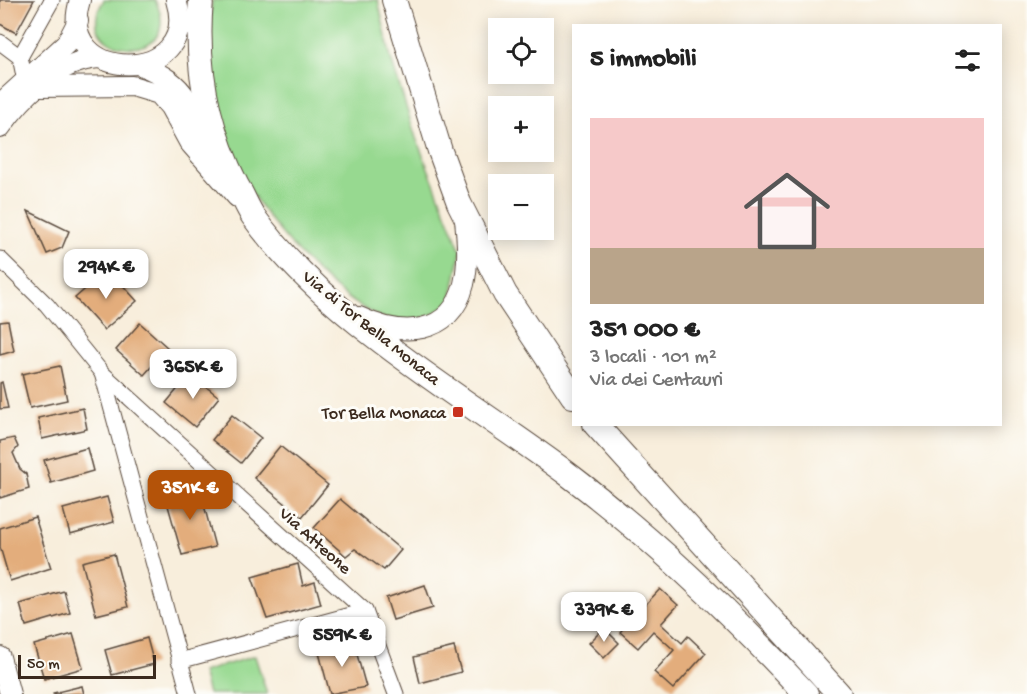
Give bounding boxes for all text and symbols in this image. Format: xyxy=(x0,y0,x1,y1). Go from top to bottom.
map controls xyxy=(488,18,554,240)
button: locate xyxy=(488,18,554,84)
icon: filters xyxy=(951,44,984,77)
text: 5 immobili xyxy=(590,45,697,76)
button: + xyxy=(488,96,554,162)
icon: home xyxy=(733,157,841,265)
button: − xyxy=(488,174,554,240)
pin: 294K € xyxy=(57,249,155,300)
text: 294K € xyxy=(78,257,134,280)
street label: Via di Tor Bella Monaca xyxy=(297,266,444,392)
text: 351 000 € xyxy=(590,316,700,347)
text: 3 locali · 101 m² xyxy=(590,347,717,370)
pin: 365K € xyxy=(144,349,242,400)
text: 365K € xyxy=(164,357,222,380)
text: Via dei Centauri xyxy=(590,370,723,393)
place label: Tor Bella Monaca xyxy=(321,404,447,425)
marker: Tor Bella Monaca xyxy=(451,405,465,419)
pin: 351K € xyxy=(141,470,239,521)
text: 351K € xyxy=(162,478,218,501)
street label: Via Atteone xyxy=(273,503,355,580)
pin: 339K € xyxy=(555,592,653,643)
text: 339K € xyxy=(575,600,633,623)
pin: 559K € xyxy=(293,617,391,668)
text: 559K € xyxy=(313,625,371,648)
scale bar xyxy=(18,652,156,680)
text: 50 m xyxy=(27,656,60,675)

